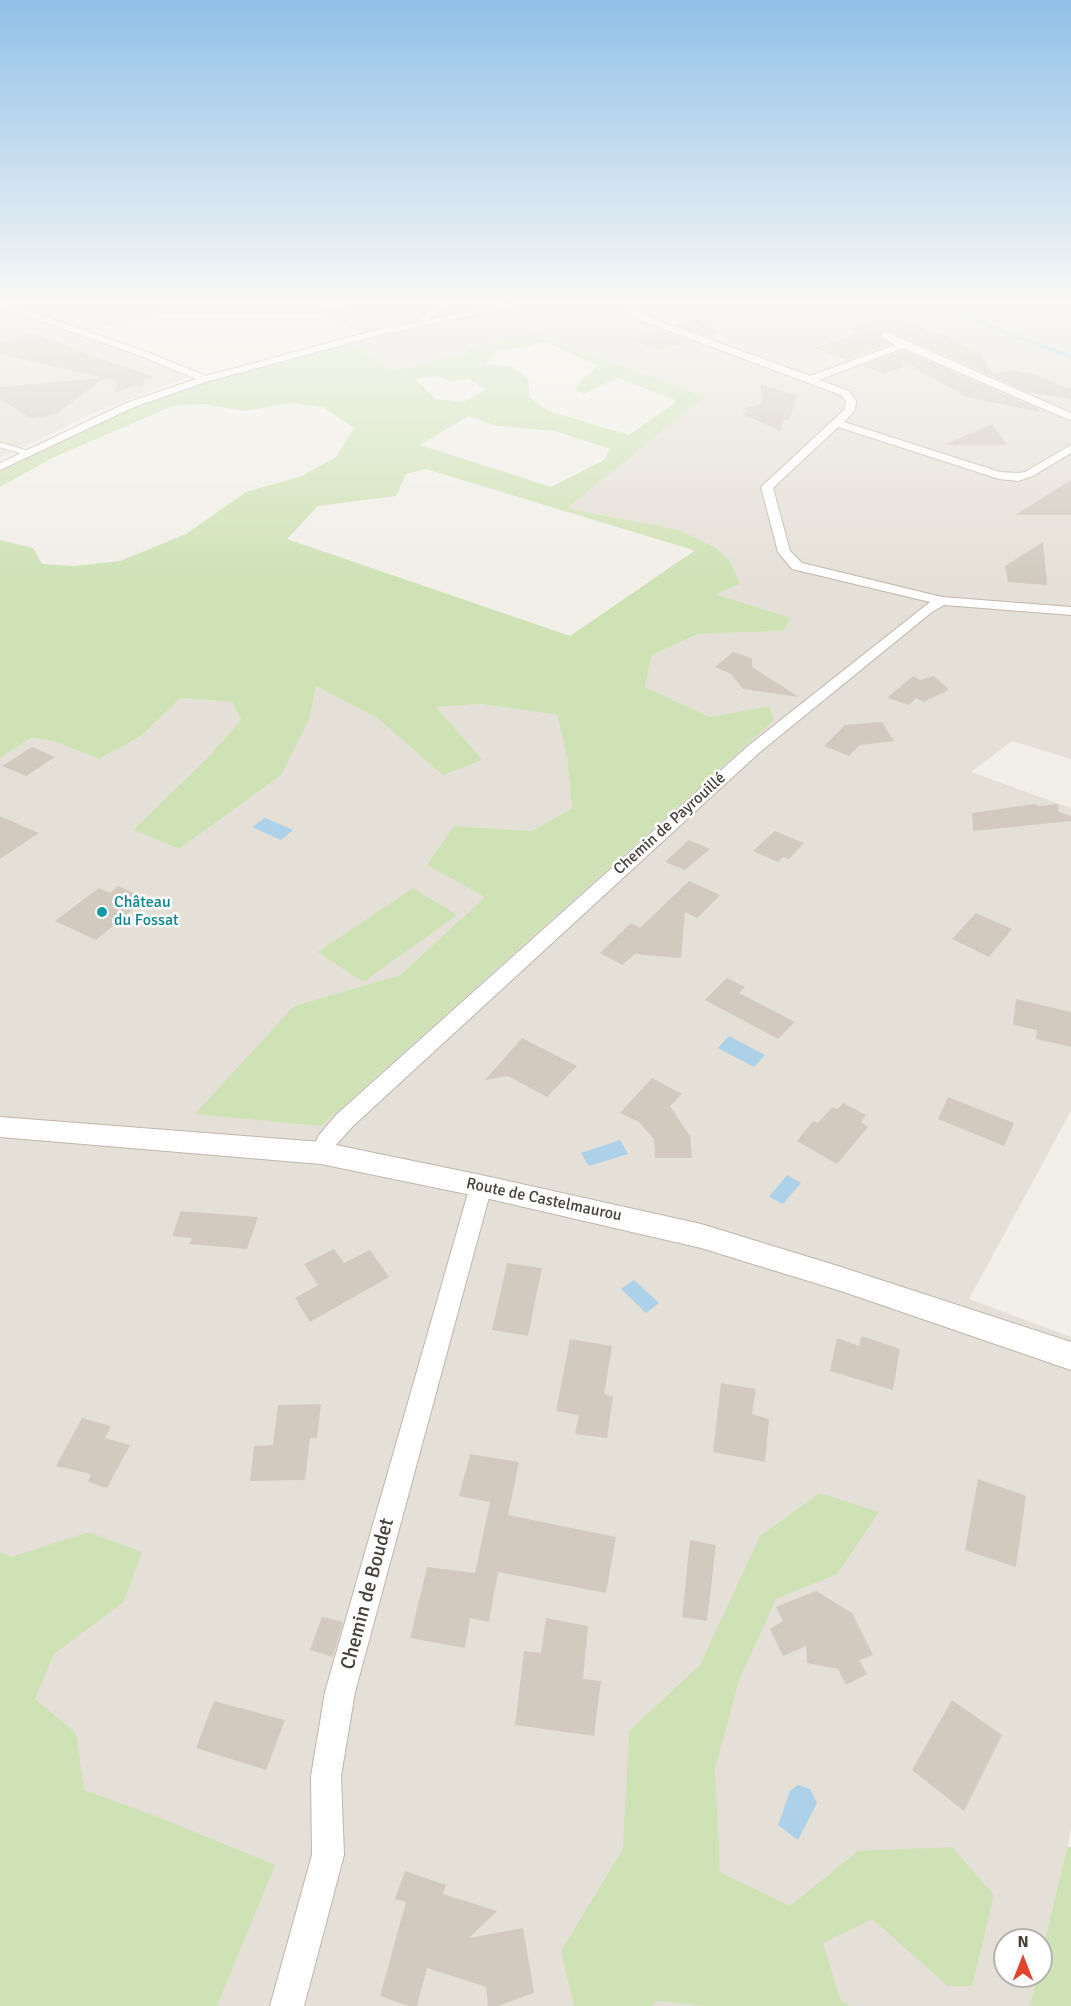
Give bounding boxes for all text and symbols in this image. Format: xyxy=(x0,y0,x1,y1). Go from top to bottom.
street label: Chemin de Payrouillé xyxy=(610,769,730,879)
place label: Château du Fossat xyxy=(114,893,179,931)
marker: Château du Fossat xyxy=(95,905,109,919)
street label: Route de Castelmaurou xyxy=(464,1174,624,1226)
street label: Chemin de Boudet xyxy=(336,1516,400,1672)
north arrow xyxy=(993,1928,1053,1988)
text: N xyxy=(1017,1932,1029,1952)

